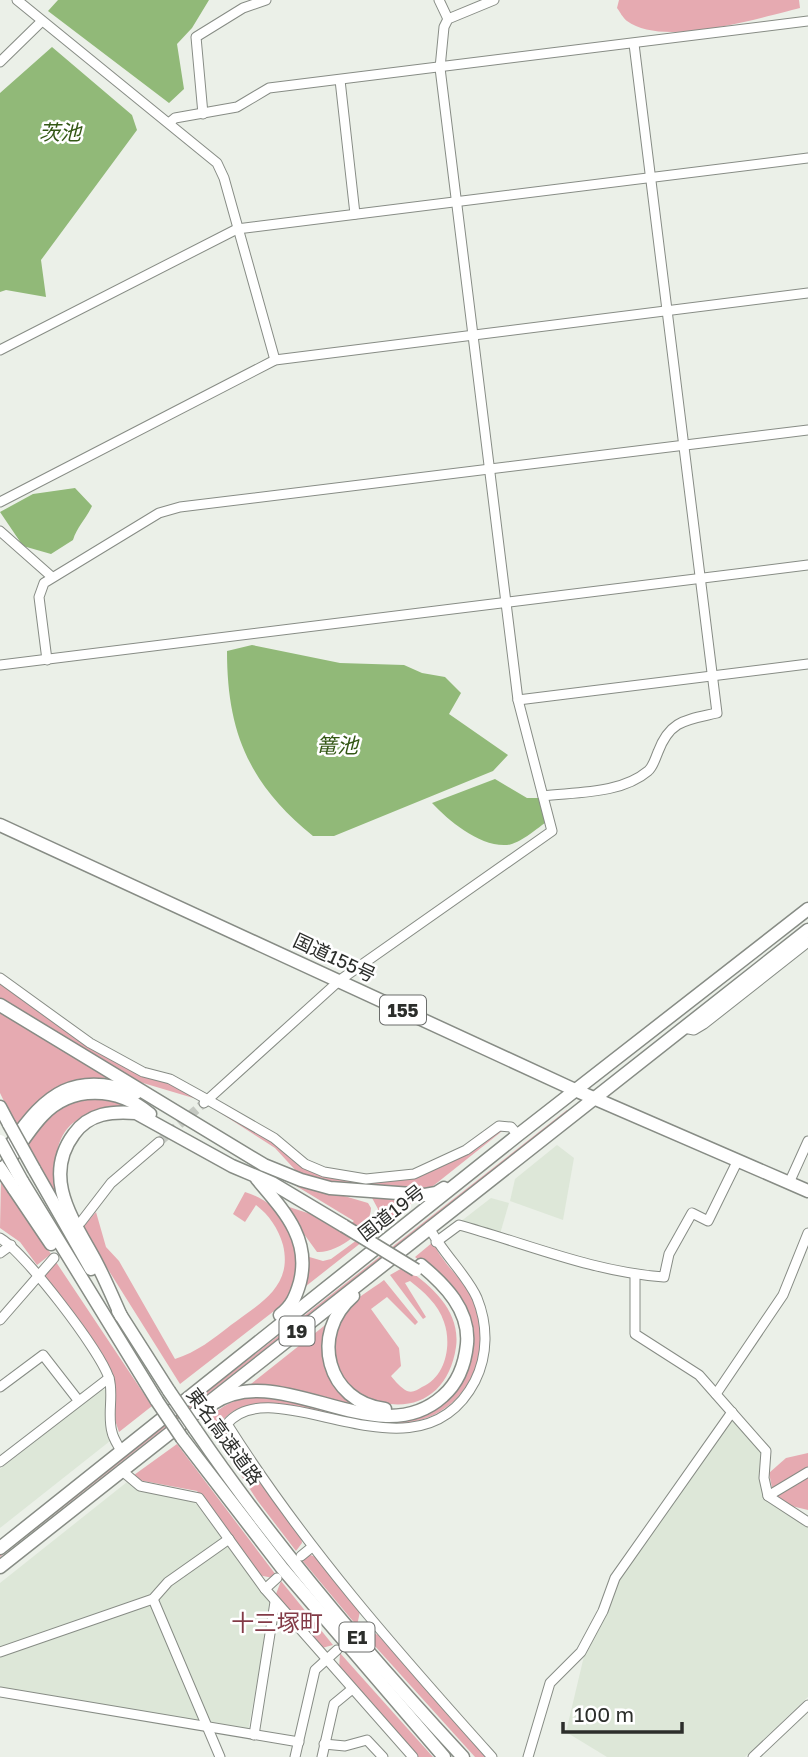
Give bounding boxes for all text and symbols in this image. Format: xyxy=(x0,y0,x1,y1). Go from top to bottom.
water label: 茨池 xyxy=(39,119,83,145)
water label: 篭池 xyxy=(316,732,360,758)
street label: 国道155号 xyxy=(290,928,380,986)
road number: 155 xyxy=(380,995,426,1024)
street label: 国道19号 xyxy=(353,1179,429,1245)
road number: 19 xyxy=(280,1316,314,1346)
street label: 東名高速道路 xyxy=(182,1383,268,1489)
district label: 十三塚町 xyxy=(231,1608,323,1636)
road number: E1 xyxy=(340,1622,374,1652)
scale bar xyxy=(563,1690,682,1734)
text: 100 m xyxy=(574,1701,634,1727)

